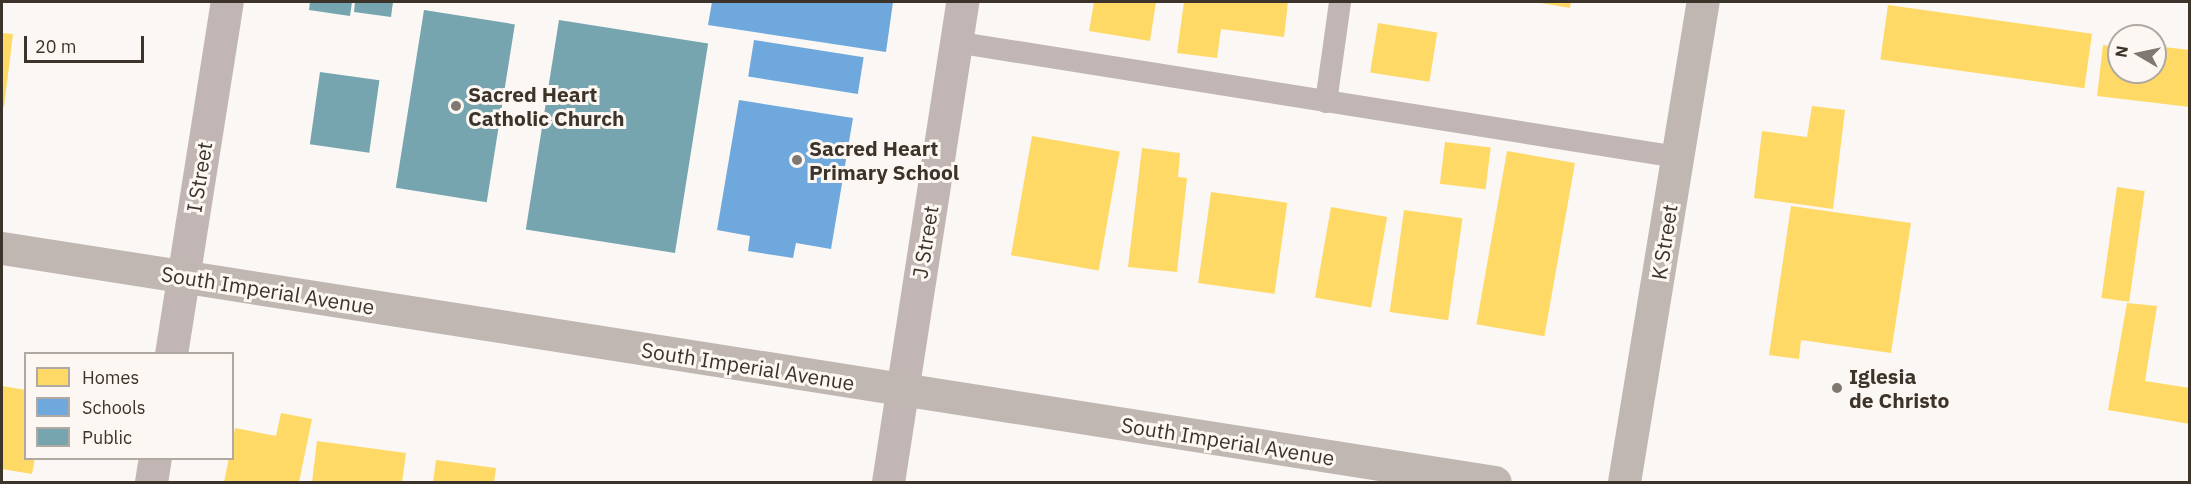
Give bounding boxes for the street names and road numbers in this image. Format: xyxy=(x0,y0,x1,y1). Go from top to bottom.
street label: I Street xyxy=(181,140,217,214)
street label: K Street xyxy=(1646,203,1682,281)
street label: J Street xyxy=(907,204,943,280)
street label: South Imperial Avenue xyxy=(160,261,376,319)
street label: South Imperial Avenue xyxy=(640,337,856,395)
street label: South Imperial Avenue xyxy=(1120,412,1336,470)

